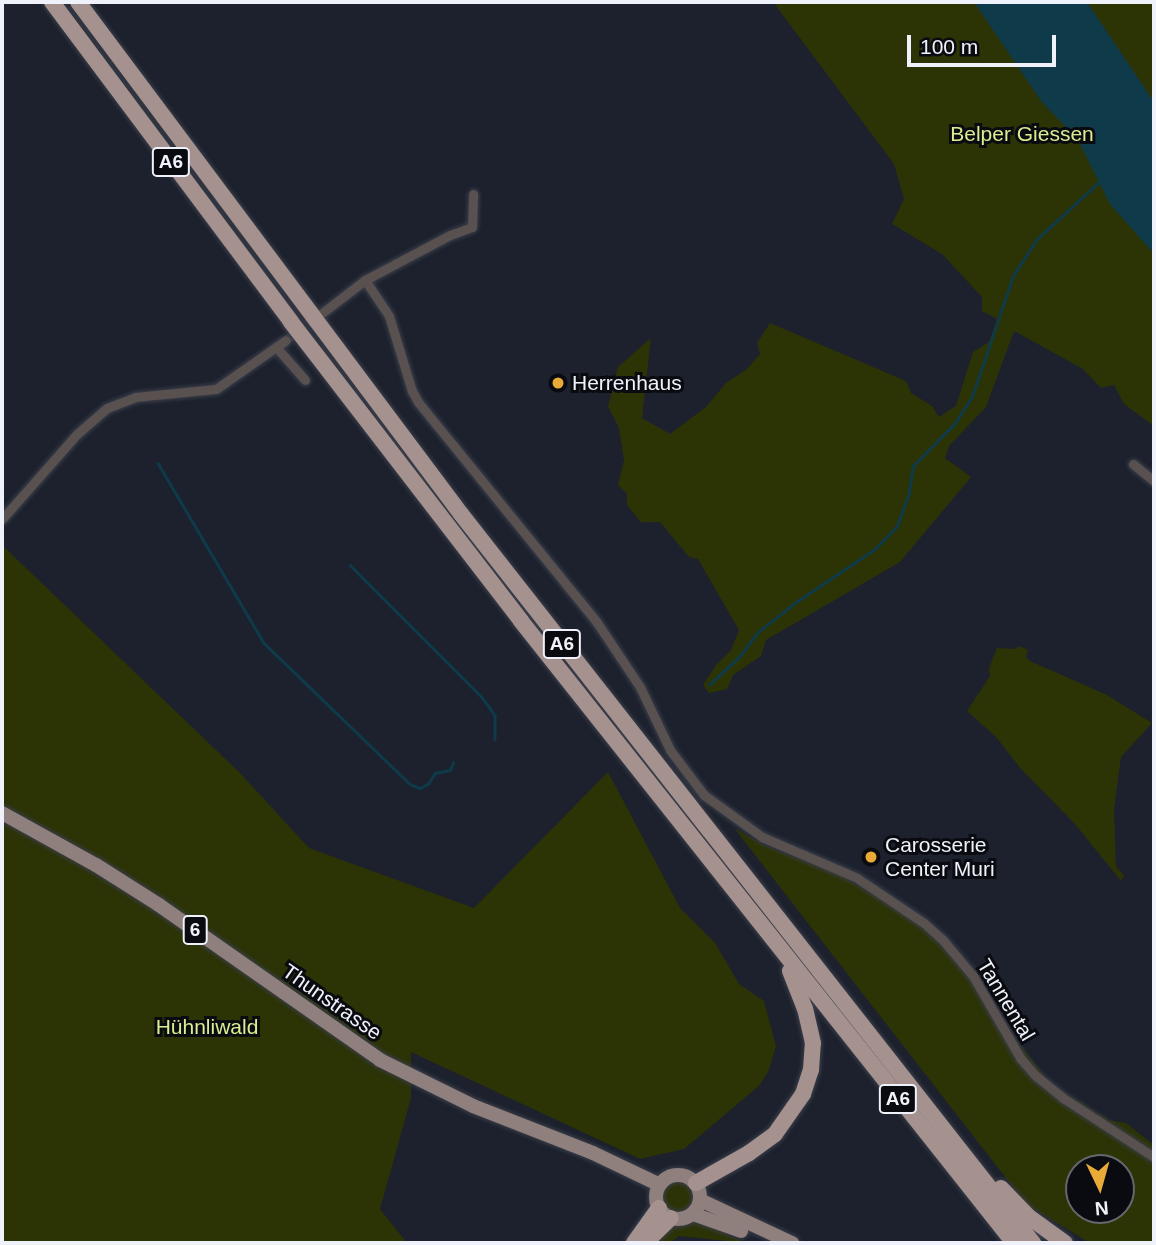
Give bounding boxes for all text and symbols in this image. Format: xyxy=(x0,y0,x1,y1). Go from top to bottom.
scale bar xyxy=(911,21,1060,65)
text: 100 m xyxy=(920,35,978,58)
park label: Belper Giessen xyxy=(950,121,1094,147)
road number: A6 xyxy=(152,146,190,178)
place label: Herrenhaus xyxy=(572,370,682,396)
marker: Herrenhaus xyxy=(550,375,566,391)
road number: A6 xyxy=(543,628,581,660)
place label: Carosserie Center Muri xyxy=(885,832,995,882)
marker: Carosserie Center Muri xyxy=(863,849,879,865)
road number: 6 xyxy=(181,914,209,946)
street label: Tannental xyxy=(972,954,1040,1046)
street label: Thunstrasse xyxy=(277,959,387,1045)
park label: Hühnliwald xyxy=(156,1014,258,1040)
road number: A6 xyxy=(879,1084,917,1114)
north arrow xyxy=(1065,1154,1135,1224)
text: N xyxy=(1094,1197,1109,1219)

